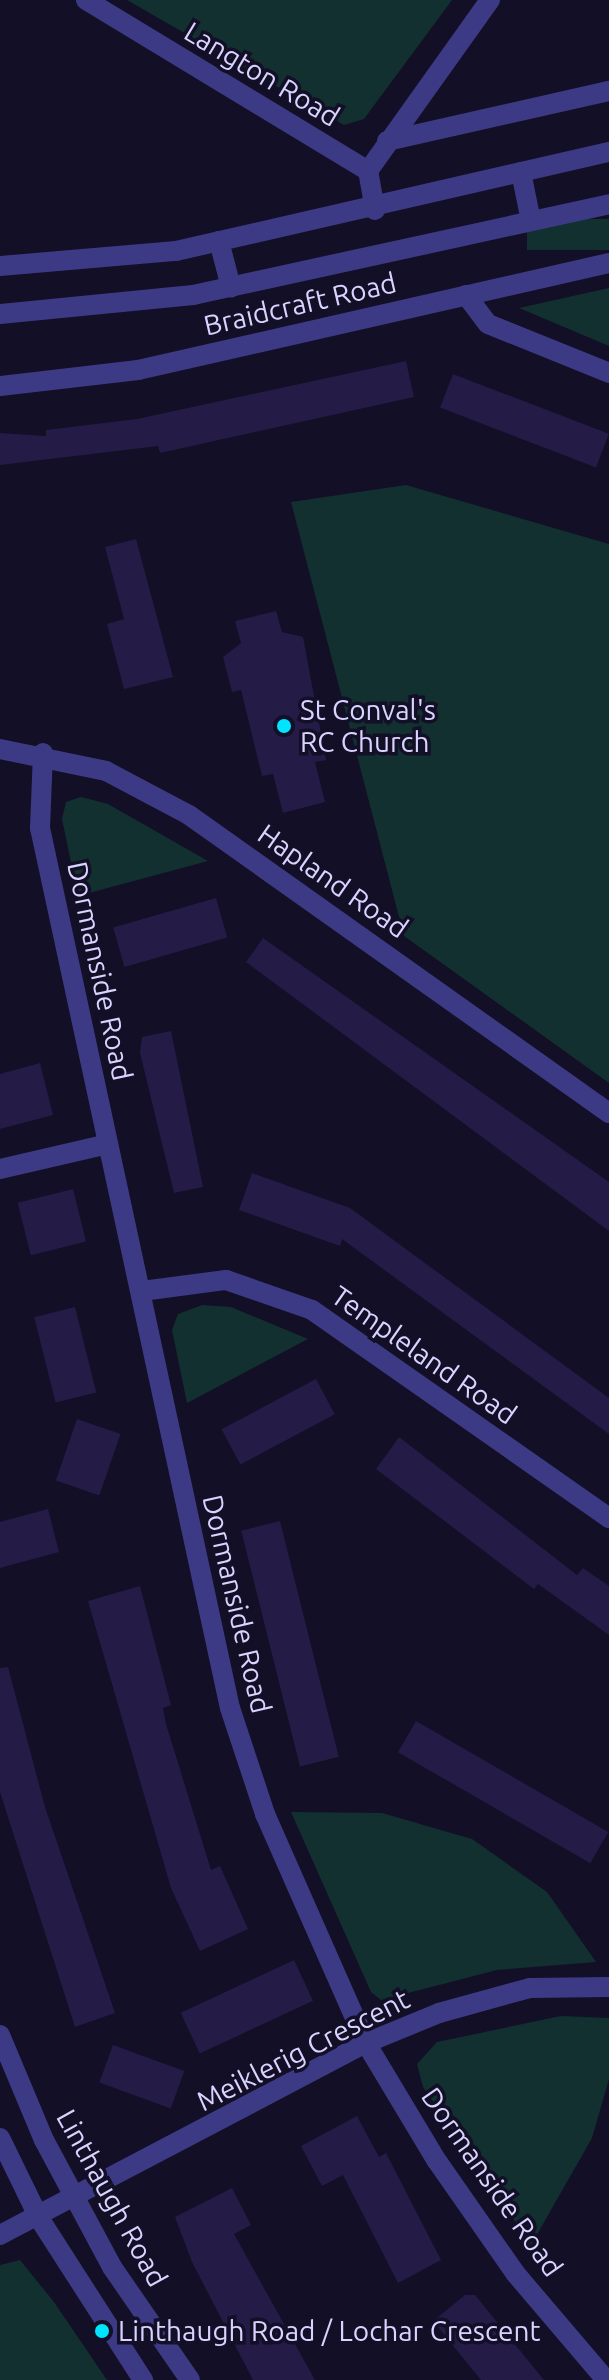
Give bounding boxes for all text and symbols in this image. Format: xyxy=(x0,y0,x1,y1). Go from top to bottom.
street label: Langton Road xyxy=(178,15,346,133)
street label: Braidcraft Road xyxy=(200,266,400,342)
place label: St Conval's RC Church xyxy=(300,693,436,759)
marker: St Conval's RC Church xyxy=(275,717,293,735)
street label: Hapland Road xyxy=(252,817,414,945)
street label: Dormanside Road xyxy=(60,858,140,1084)
street label: Templeland Road xyxy=(325,1279,523,1431)
street label: Dormanside Road xyxy=(196,1492,278,1716)
street label: Meiklerig Crescent xyxy=(191,1982,415,2118)
street label: Dormanside Road xyxy=(414,2081,570,2283)
street label: Linthaugh Road xyxy=(49,2104,175,2292)
place label: Linthaugh Road / Lochar Crescent xyxy=(118,2314,540,2348)
marker: Linthaugh Road / Lochar Crescent xyxy=(93,2322,111,2340)

